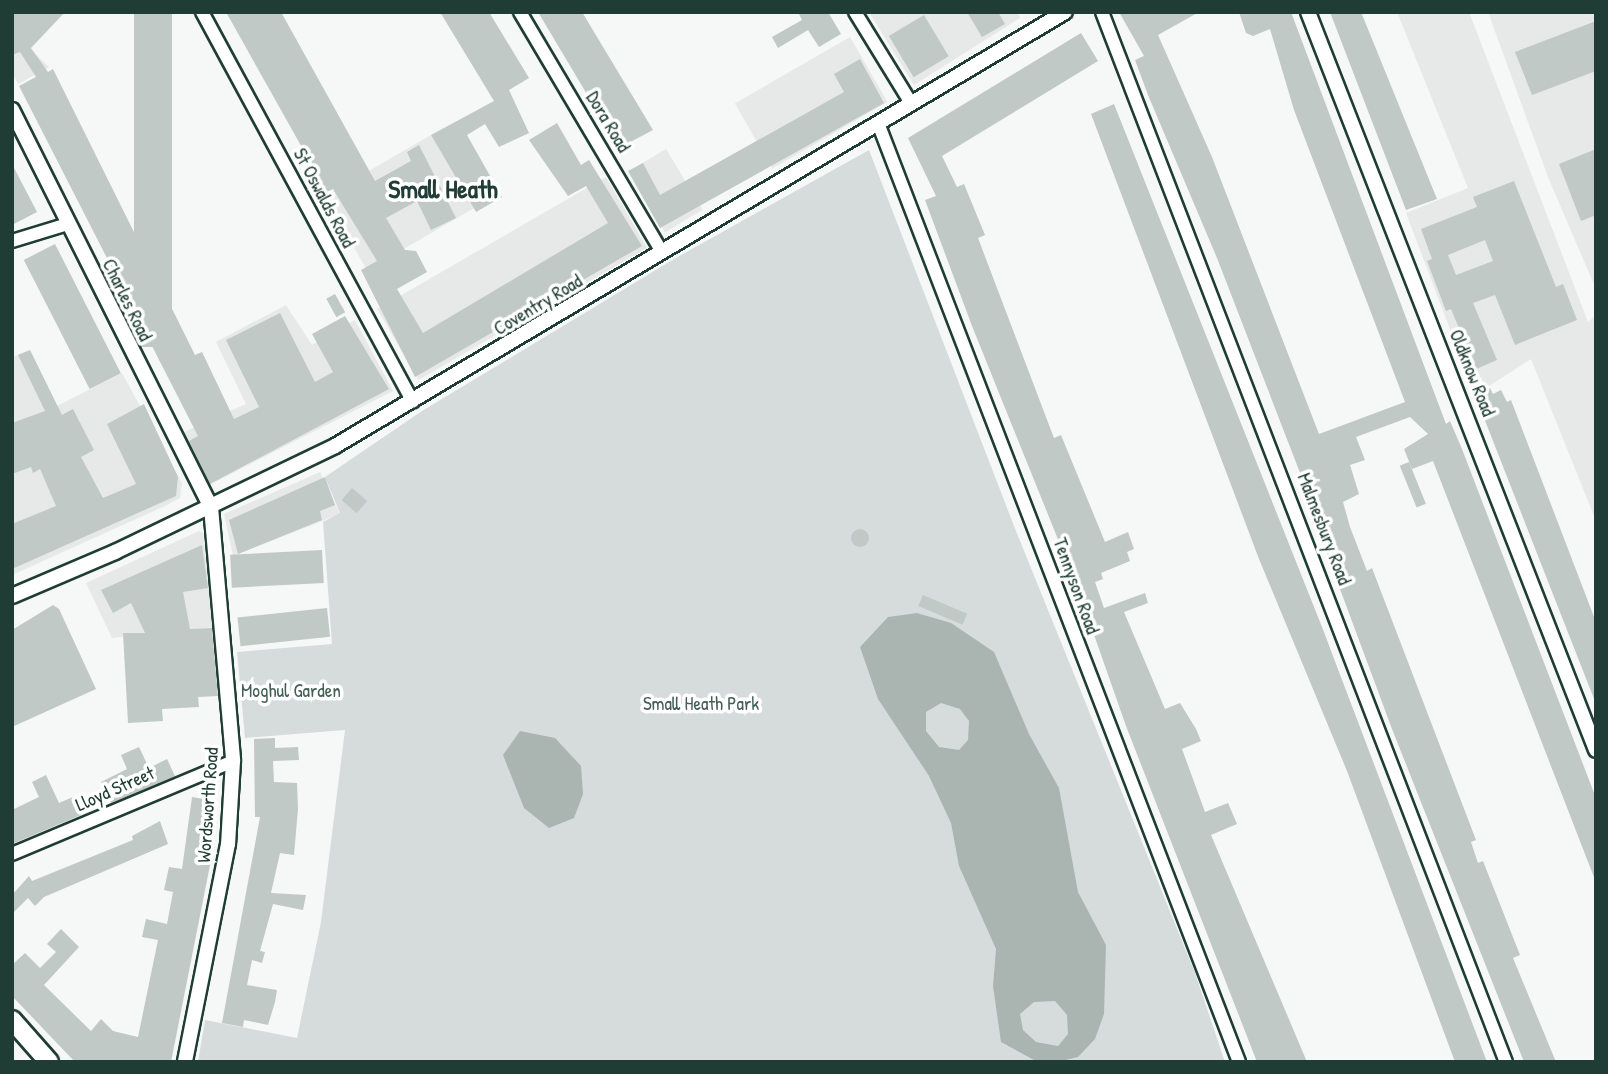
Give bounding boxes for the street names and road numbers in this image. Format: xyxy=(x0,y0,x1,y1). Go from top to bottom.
street label: Dora Road xyxy=(581,87,635,157)
street label: St Oswalds Road xyxy=(288,145,360,251)
street label: Charles Road xyxy=(97,255,157,345)
street label: Coventry Road xyxy=(490,270,586,340)
street label: Oldknow Road xyxy=(1444,326,1500,420)
street label: Malmesbury Road xyxy=(1292,470,1356,588)
street label: Tennyson Road xyxy=(1048,535,1104,637)
street label: Wordsworth Road xyxy=(193,747,223,863)
street label: Lloyd Street xyxy=(72,762,158,816)

